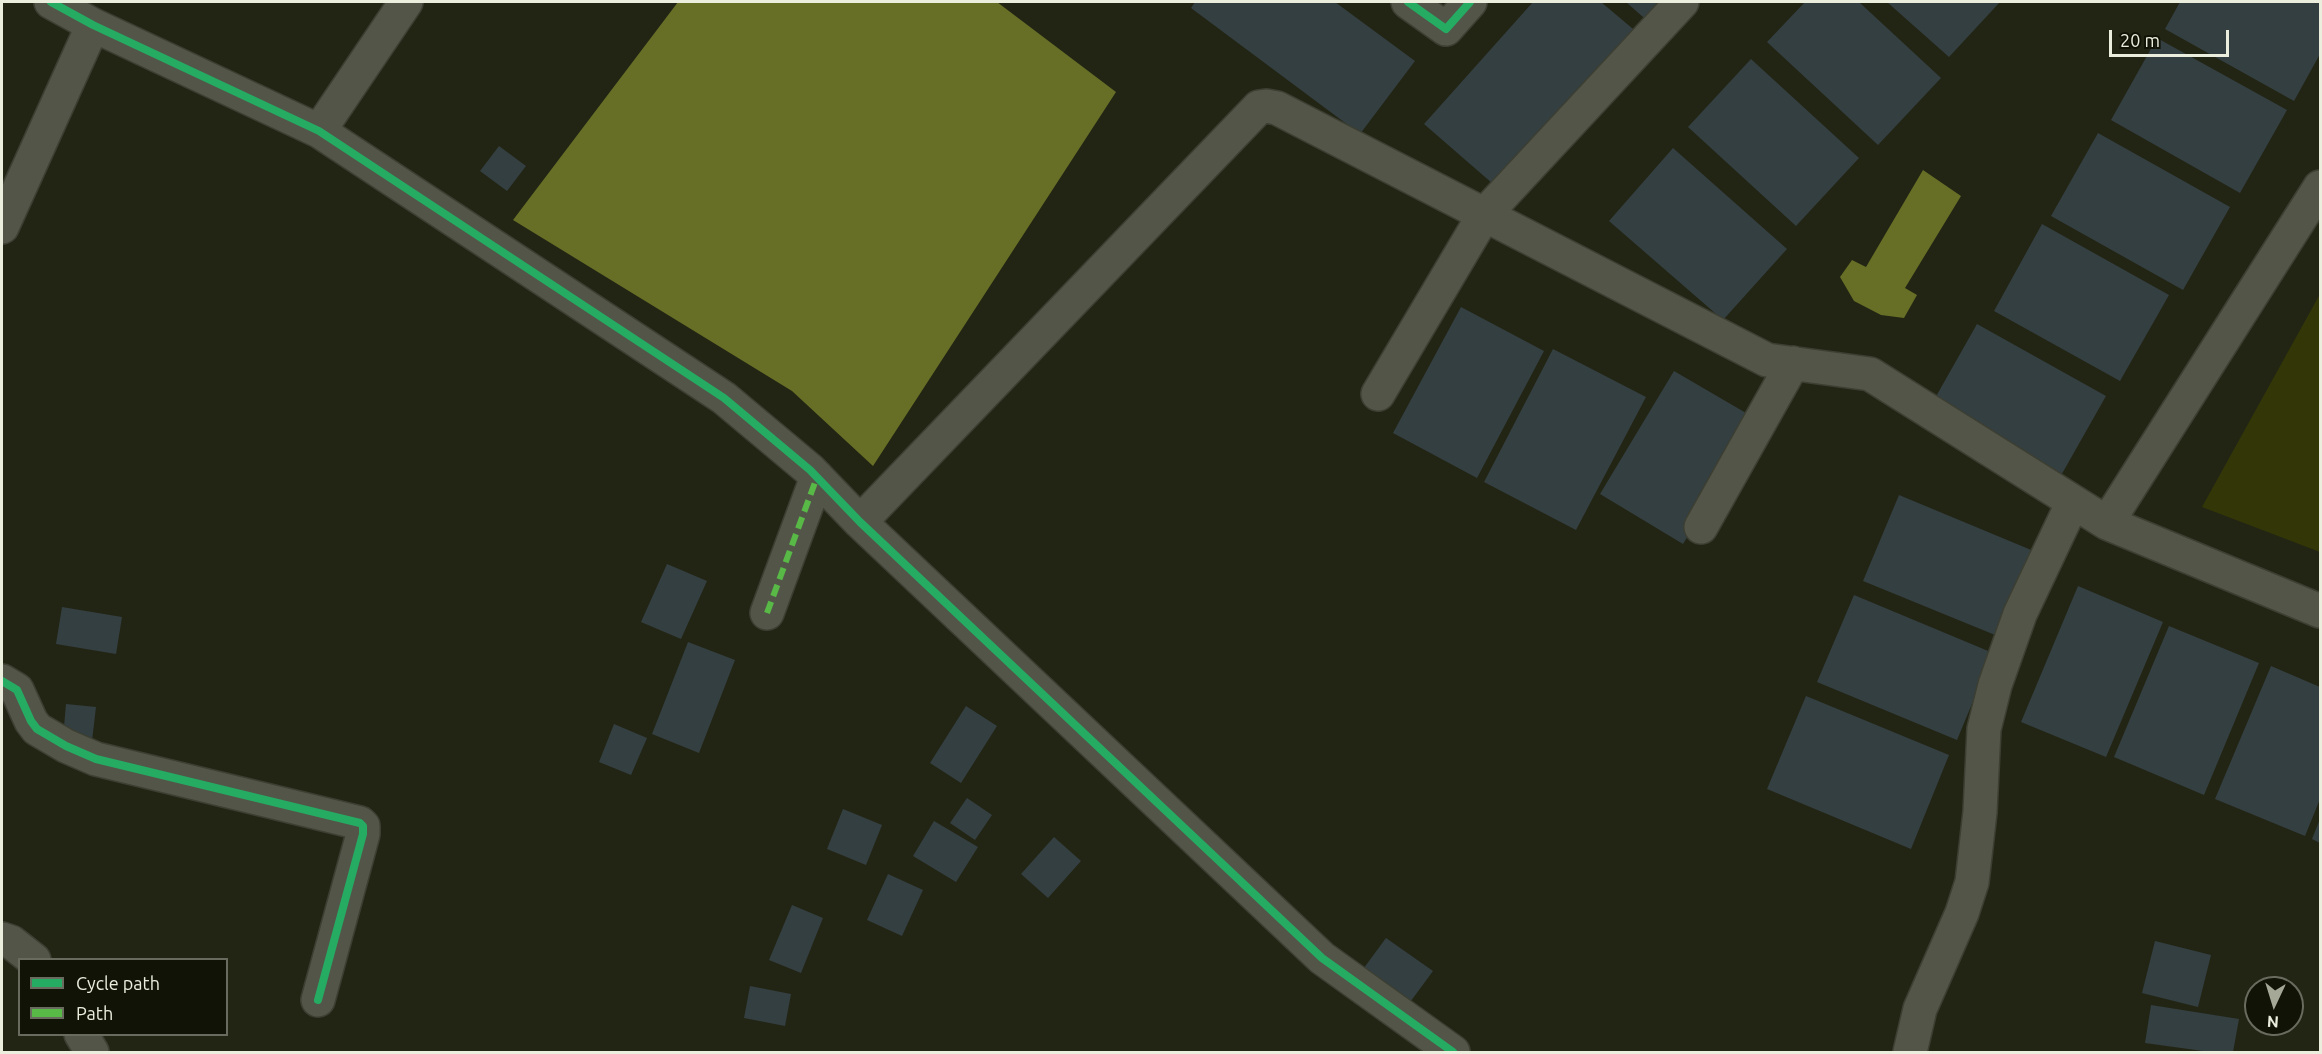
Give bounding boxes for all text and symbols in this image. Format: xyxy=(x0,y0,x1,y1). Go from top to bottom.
scale bar xyxy=(2112,18,2232,56)
text: 20 m xyxy=(2120,30,2160,50)
legend xyxy=(18,958,228,1036)
text: Cycle path xyxy=(76,973,160,993)
north arrow xyxy=(2244,976,2304,1036)
text: Path xyxy=(76,1003,113,1023)
text: N xyxy=(2266,1013,2279,1031)

